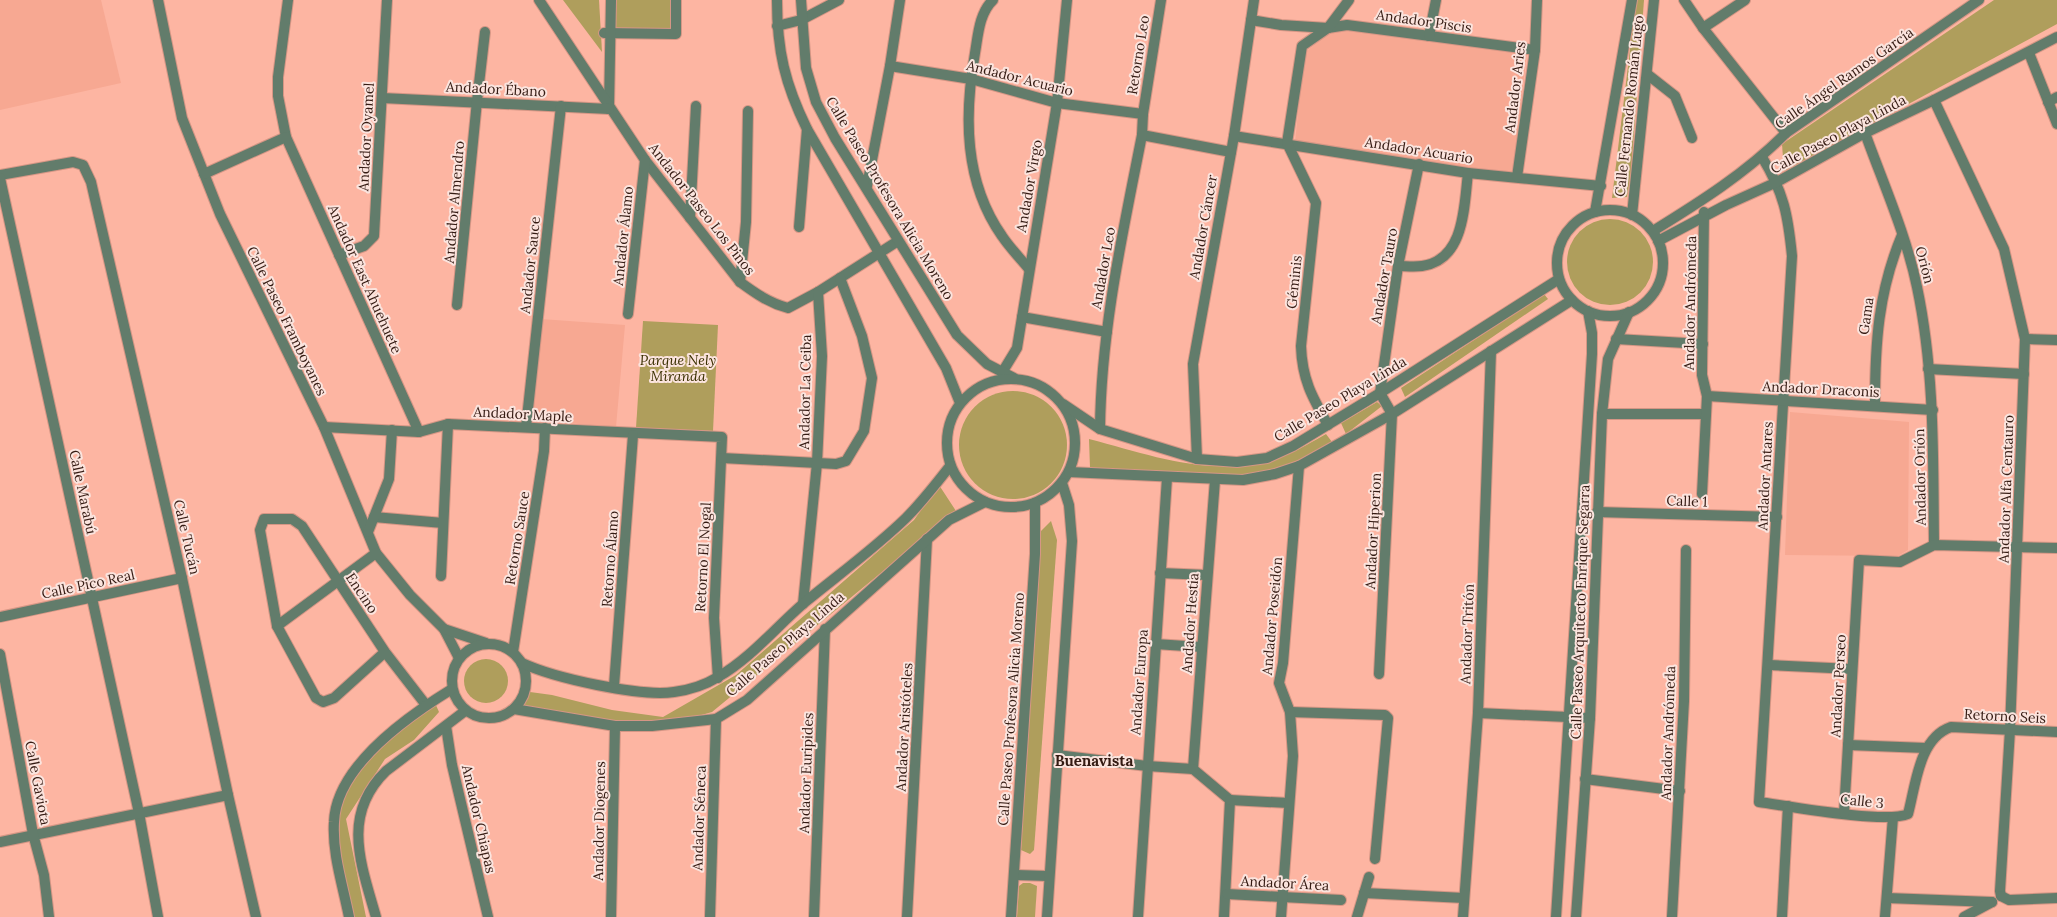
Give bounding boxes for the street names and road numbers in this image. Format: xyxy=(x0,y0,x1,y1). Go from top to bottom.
street label: Andador Piscis xyxy=(1374,5,1473,37)
street label: Retorno Leo xyxy=(1123,14,1153,96)
street label: Calle Fernando Román Lugo xyxy=(1611,14,1647,198)
street label: Calle Ángel Ramos García xyxy=(1771,23,1917,133)
street label: Andador Aries xyxy=(1500,40,1530,135)
street label: Andador Acuario xyxy=(964,56,1075,100)
street label: Andador Ébano xyxy=(445,77,546,101)
street label: Andador Oyamel xyxy=(354,82,378,193)
street label: Calle Paseo Playa Linda xyxy=(1767,91,1909,177)
street label: Calle Paseo Profesora Alicia Moreno xyxy=(822,93,958,303)
street label: Andador Acuario xyxy=(1363,132,1474,167)
street label: Andador Virgo xyxy=(1012,138,1046,235)
street label: Andador Paseo Los Pinos xyxy=(644,139,759,279)
street label: Andador Almendro xyxy=(440,140,468,265)
street label: Andador Cáncer xyxy=(1185,173,1221,282)
street label: Andador Álamo xyxy=(609,185,637,287)
street label: Andador East Ahuehuete xyxy=(324,201,406,357)
street label: Andador Sauce xyxy=(516,215,544,315)
street label: Andador Leo xyxy=(1087,226,1119,311)
street label: Andador Tauro xyxy=(1367,226,1401,327)
street label: Andador Andrómeda xyxy=(1680,236,1700,371)
street label: Calle Paseo Framboyanes xyxy=(243,243,331,399)
street label: Orión xyxy=(1911,244,1939,286)
street label: Géminis xyxy=(1282,254,1306,310)
street label: Gama xyxy=(1854,296,1878,336)
street label: Andador La Ceiba xyxy=(795,334,815,451)
street label: Calle Paseo Playa Linda xyxy=(1271,352,1409,446)
street label: Andador Draconis xyxy=(1761,377,1880,401)
street label: Andador Maple xyxy=(472,402,573,426)
street label: Andador Alfa Centauro xyxy=(1994,415,2018,564)
street label: Andador Antares xyxy=(1753,421,1777,532)
street label: Andador Orión xyxy=(1910,428,1930,527)
street label: Calle Marabú xyxy=(65,448,101,536)
street label: Andador Hiperion xyxy=(1361,472,1385,591)
street label: Calle Paseo Arquitecto Enrique Segarra xyxy=(1567,484,1593,740)
street label: Retorno Sauce xyxy=(501,489,533,586)
street label: Calle 1 xyxy=(1666,491,1708,511)
street label: Calle Tucán xyxy=(170,498,204,577)
street label: Retorno El Nogal xyxy=(691,501,715,612)
street label: Retorno Álamo xyxy=(598,510,622,608)
street label: Andador Poseidón xyxy=(1258,556,1286,677)
street label: Calle Pico Real xyxy=(40,565,136,603)
street label: Encino xyxy=(342,569,382,617)
street label: Andador Hestia xyxy=(1177,572,1202,675)
street label: Andador Tritón xyxy=(1456,583,1478,685)
street label: Calle Paseo Playa Linda xyxy=(722,588,848,700)
street label: Calle Paseo Profesora Alicia Moreno xyxy=(994,592,1028,826)
street label: Andador Europa xyxy=(1126,629,1152,736)
street label: Andador Perseo xyxy=(1826,634,1850,739)
street label: Andador Aristóteles xyxy=(892,662,916,793)
street label: Andador Andrómeda xyxy=(1657,665,1679,802)
street label: Retorno Seis xyxy=(1963,705,2047,727)
street label: Andador Euripides xyxy=(795,712,817,835)
street label: Calle Gaviota xyxy=(21,739,55,827)
street label: Andador Diogenes xyxy=(589,761,609,882)
street label: Andador Chiapas xyxy=(458,762,500,875)
street label: Andador Séneca xyxy=(688,765,710,872)
street label: Calle 3 xyxy=(1839,790,1885,812)
street label: Andador Área xyxy=(1239,872,1330,894)

